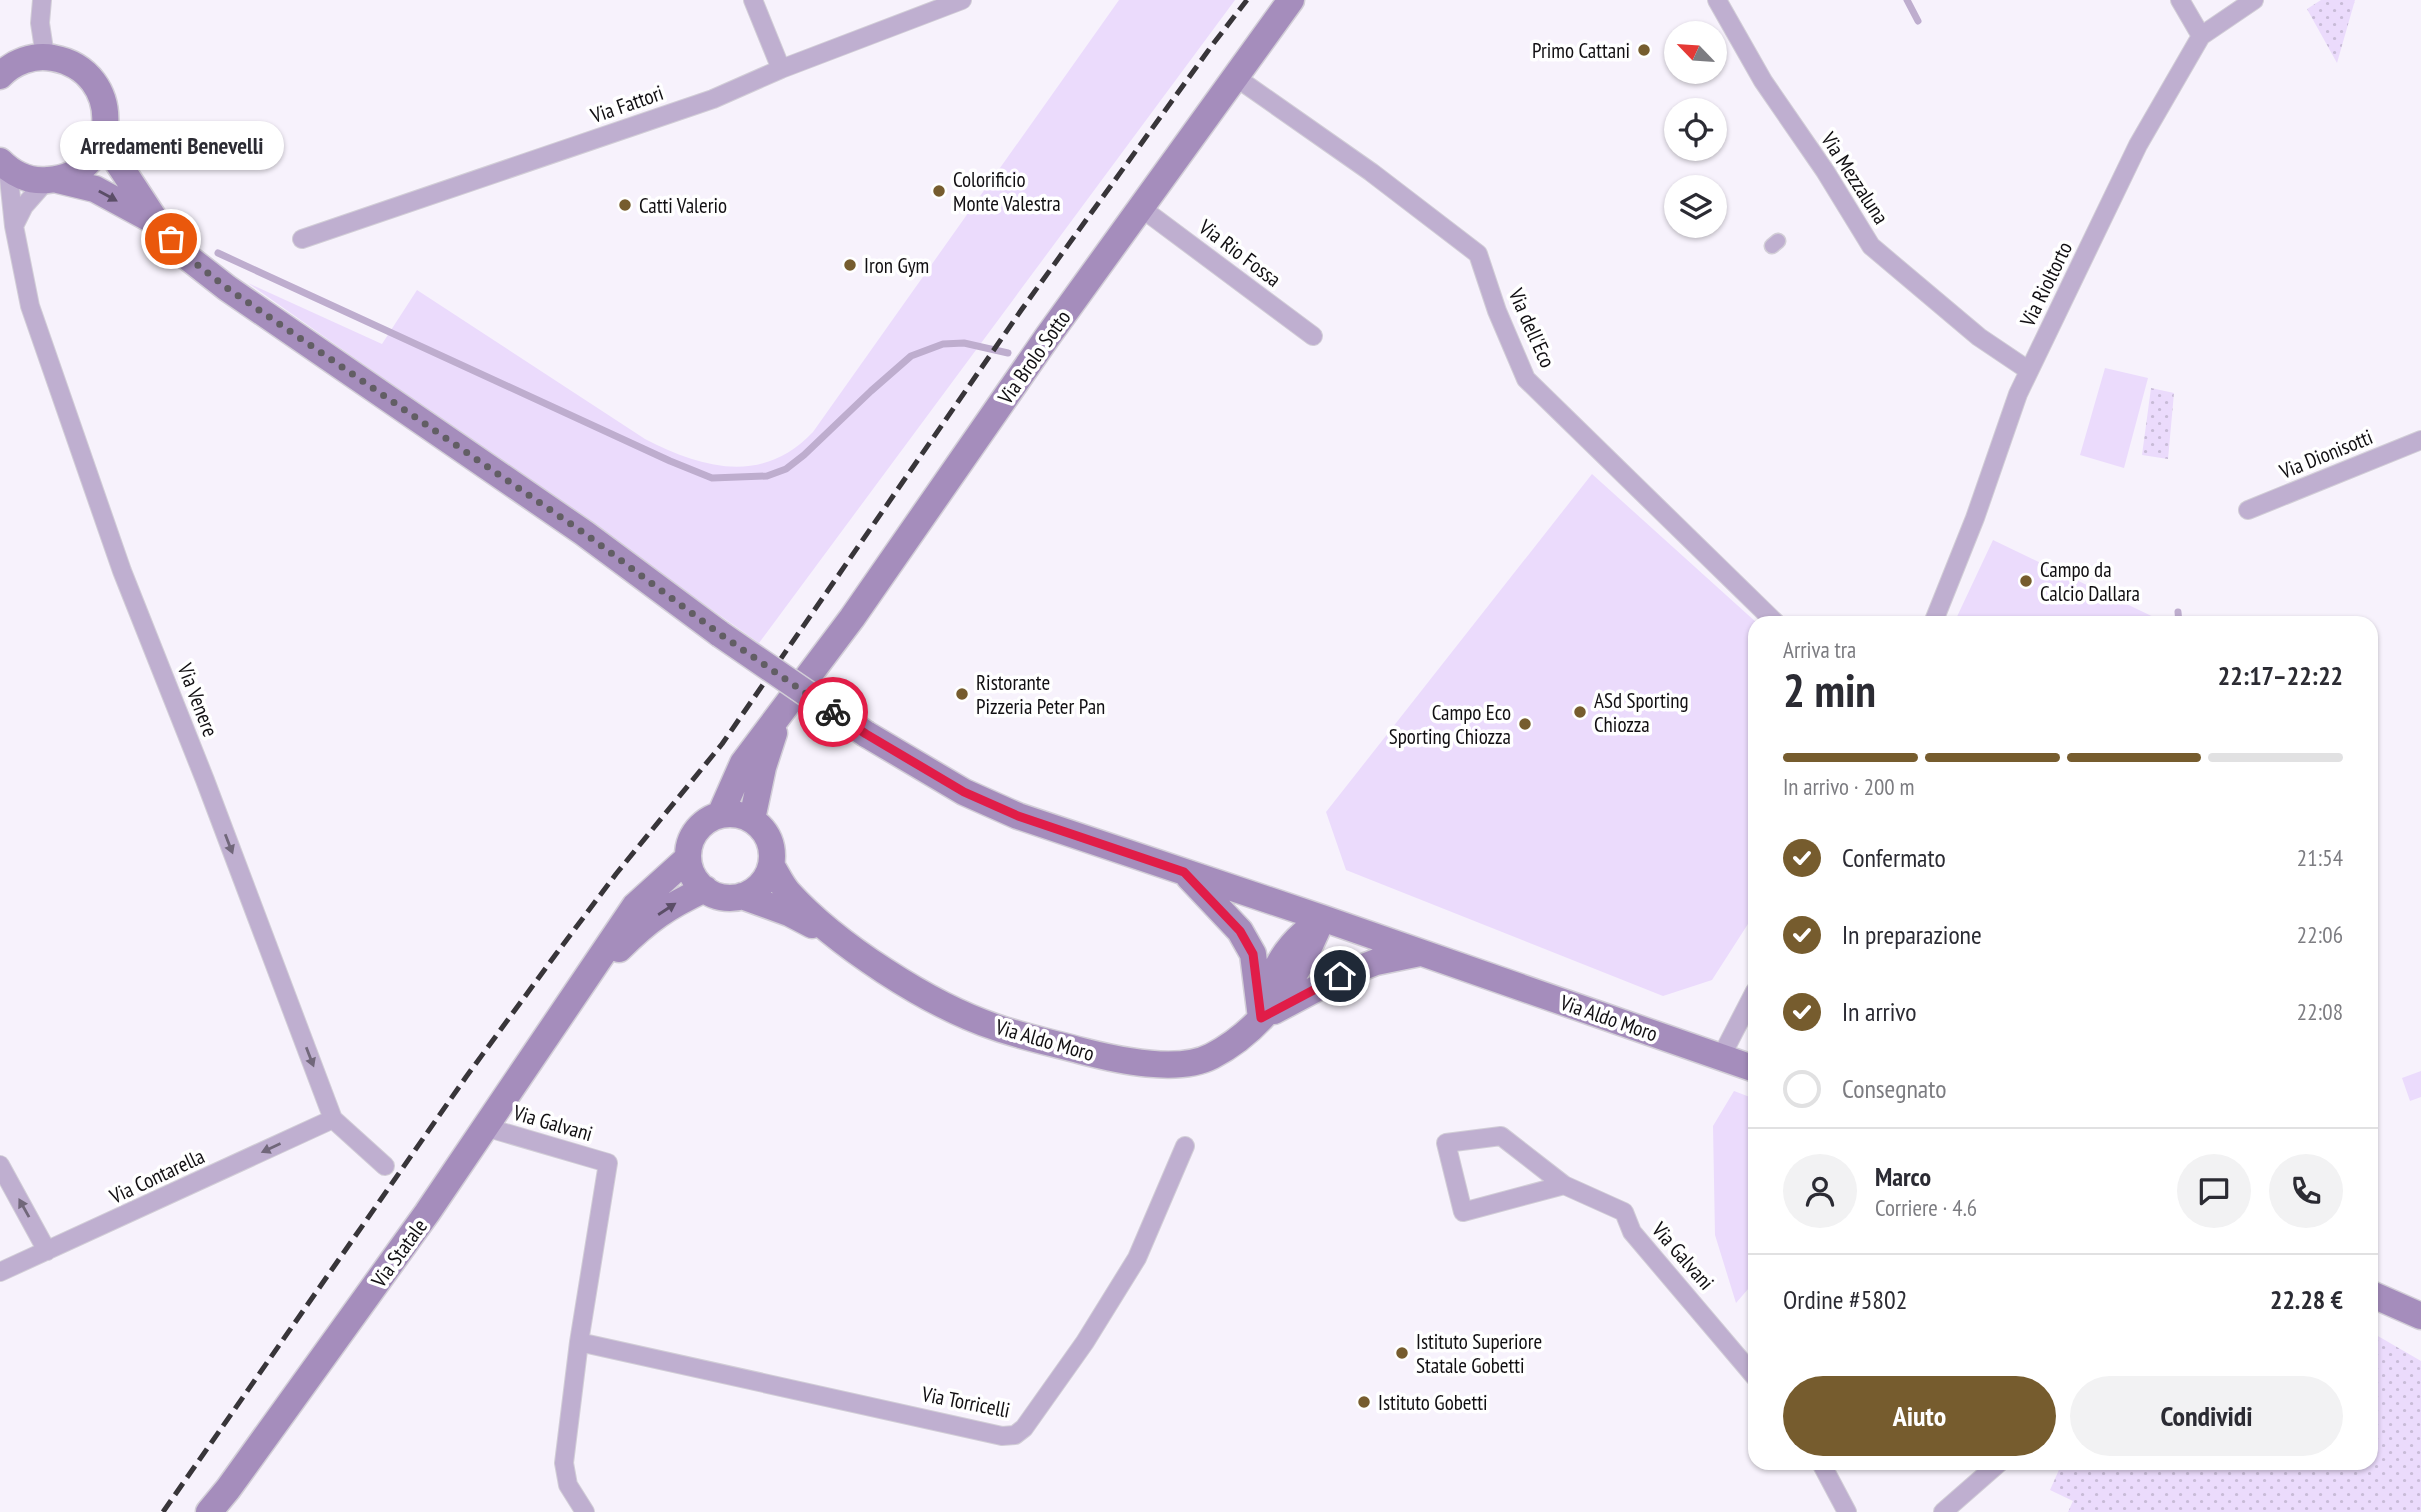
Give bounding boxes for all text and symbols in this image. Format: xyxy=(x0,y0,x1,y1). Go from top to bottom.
north arrow xyxy=(1664,21,1727,84)
map controls xyxy=(1664,21,1727,238)
place label: Primo Cattani xyxy=(1532,37,1630,64)
marker: Primo Cattani xyxy=(1636,42,1652,58)
street label: Via Fattori xyxy=(586,79,667,129)
button: locate xyxy=(1664,98,1727,161)
callout: Arredamenti Benevelli xyxy=(59,120,283,169)
street label: Via Mezzaluna xyxy=(1815,126,1895,229)
text: Arredamenti Benevelli xyxy=(81,131,263,160)
place label: Colorificio Monte Valestra xyxy=(953,166,1061,217)
button: layers xyxy=(1664,175,1727,238)
marker: Colorificio Monte Valestra xyxy=(931,183,947,199)
one-way arrow xyxy=(99,190,118,202)
place label: Catti Valerio xyxy=(639,192,727,219)
marker: Catti Valerio xyxy=(617,197,633,213)
pin xyxy=(141,209,201,269)
street label: Via Rio Fossa xyxy=(1193,213,1286,293)
icon: bag xyxy=(152,220,190,258)
street label: Via Rioltorto xyxy=(2013,237,2078,332)
place label: Iron Gym xyxy=(864,252,929,279)
marker: Iron Gym xyxy=(842,257,858,273)
street label: Via dell'Eco xyxy=(1502,283,1561,372)
street label: Via Brolo Sotto xyxy=(991,305,1076,410)
street label: Via Dionisotti xyxy=(2275,423,2376,485)
place label: Campo da Calcio Dallara xyxy=(2040,556,2140,607)
marker: Campo da Calcio Dallara xyxy=(2018,573,2034,589)
text: Arriva tra xyxy=(1783,635,1856,664)
street label: Via Venere xyxy=(171,659,224,740)
text: 22:17–22:22 xyxy=(2218,659,2343,692)
text: 2 min xyxy=(1783,660,1876,720)
place label: Ristorante Pizzeria Peter Pan xyxy=(976,669,1105,720)
courier xyxy=(798,677,868,747)
marker: Ristorante Pizzeria Peter Pan xyxy=(954,686,970,702)
place label: ASd Sporting Chiozza xyxy=(1594,687,1689,738)
icon: bike xyxy=(814,693,852,731)
place label: Campo Eco Sporting Chiozza xyxy=(1389,699,1511,750)
marker: ASd Sporting Chiozza xyxy=(1572,704,1588,720)
marker: Campo Eco Sporting Chiozza xyxy=(1517,716,1533,732)
text: In arrivo · 200 m xyxy=(1783,772,1915,801)
one-way arrow xyxy=(224,833,235,854)
icon: check xyxy=(1783,839,1821,877)
text: Confermato xyxy=(1842,841,1946,874)
text: 21:54 xyxy=(2297,843,2343,872)
one-way arrow xyxy=(657,902,677,915)
icon: check xyxy=(1783,916,1821,954)
text: In preparazione xyxy=(1842,918,1982,951)
text: 22:06 xyxy=(2297,920,2343,949)
pin xyxy=(1310,946,1370,1006)
icon: home xyxy=(1321,957,1359,995)
street label: Via Aldo Moro xyxy=(1556,988,1661,1047)
icon: check xyxy=(1783,993,1821,1031)
text: In arrivo xyxy=(1842,995,1917,1028)
text: 22:08 xyxy=(2297,997,2343,1026)
street label: Via Aldo Moro xyxy=(992,1013,1097,1067)
one-way arrow xyxy=(304,1046,315,1067)
text: Consegnato xyxy=(1842,1072,1946,1105)
street label: Via Galvani xyxy=(509,1099,596,1147)
street label: Via Contarella xyxy=(105,1142,209,1210)
one-way arrow xyxy=(261,1142,281,1154)
button: person xyxy=(1783,1154,1857,1228)
button: chat xyxy=(2177,1154,2251,1228)
button: phone xyxy=(2269,1154,2343,1228)
text: Marco xyxy=(1875,1160,1931,1193)
text: Corriere · 4.6 xyxy=(1875,1193,1977,1222)
one-way arrow xyxy=(18,1199,30,1218)
street label: Via Statale xyxy=(365,1213,433,1293)
street label: Via Galvani xyxy=(1646,1216,1720,1295)
text: Ordine #5802 xyxy=(1783,1283,1907,1316)
text: 22.28 € xyxy=(2270,1283,2343,1316)
place label: Istituto Superiore Statale Gobetti xyxy=(1416,1328,1542,1379)
marker: Istituto Superiore Statale Gobetti xyxy=(1394,1345,1410,1361)
button: Aiuto xyxy=(1783,1376,2056,1456)
button: Condividi xyxy=(2070,1376,2343,1456)
street label: Via Torricelli xyxy=(919,1380,1012,1424)
place label: Istituto Gobetti xyxy=(1378,1389,1488,1416)
marker: Istituto Gobetti xyxy=(1356,1394,1372,1410)

